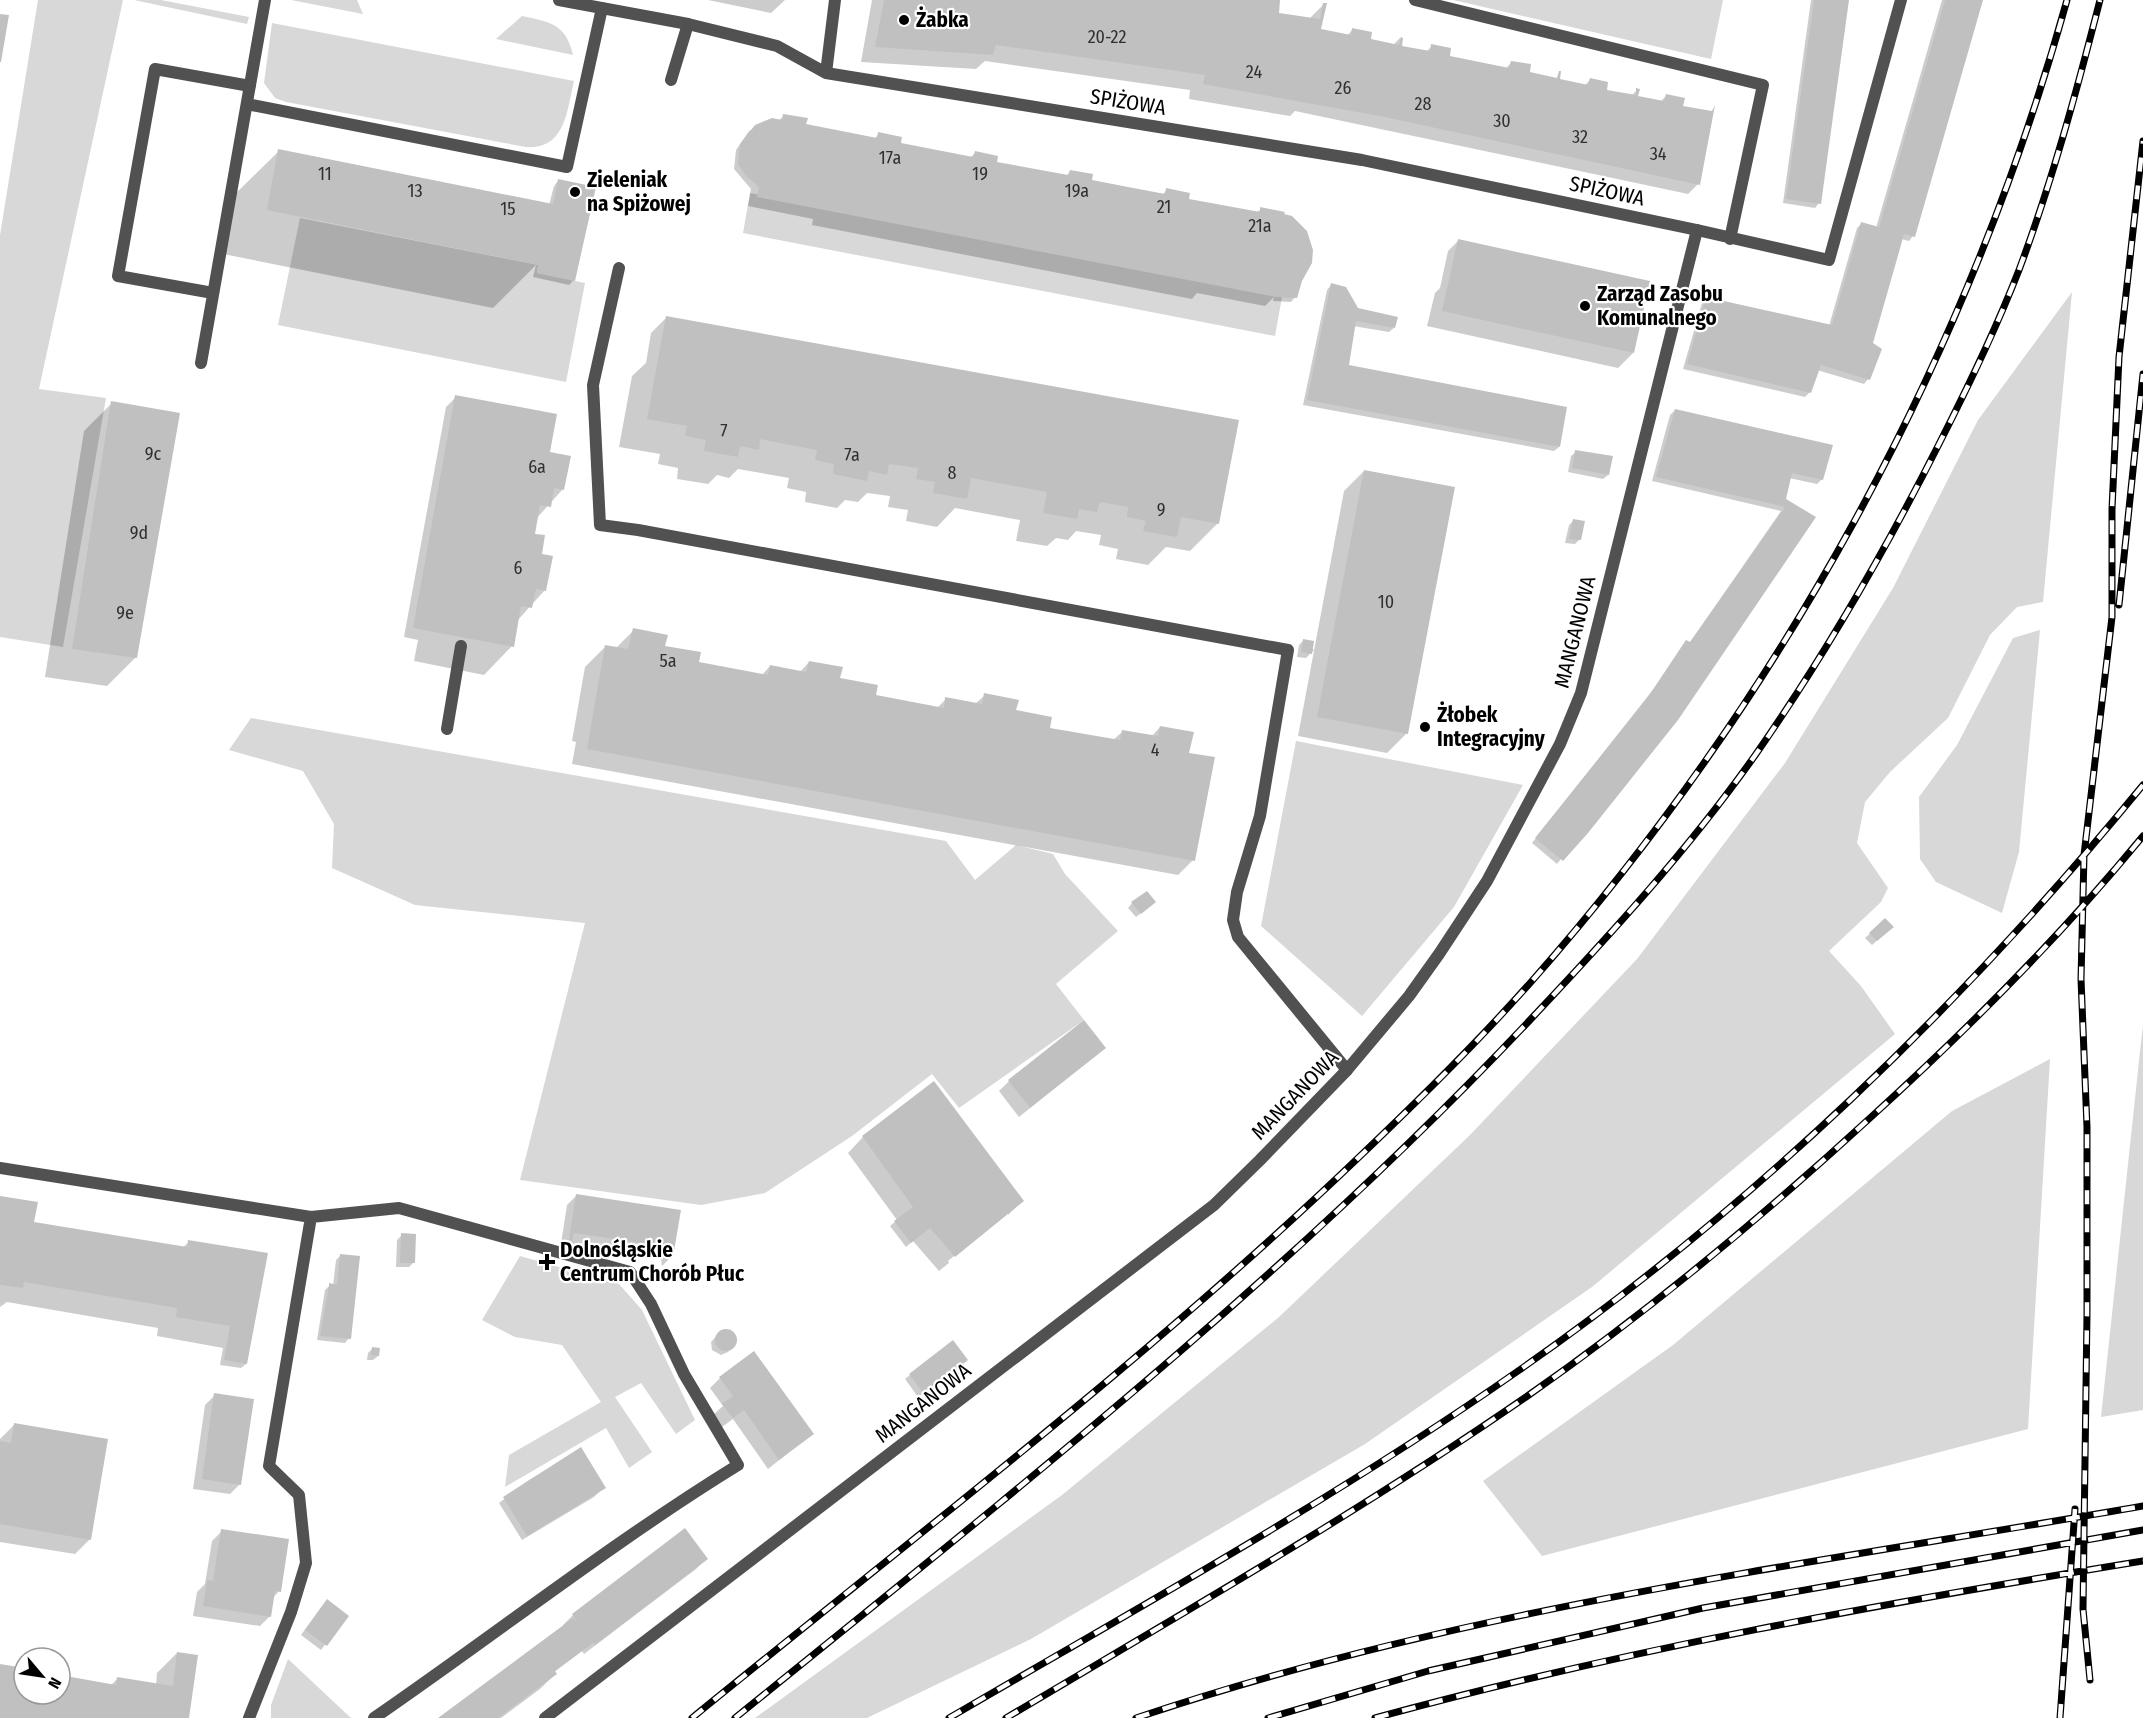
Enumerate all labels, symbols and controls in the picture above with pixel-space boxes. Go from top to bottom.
place label: Żabka [916,6,969,33]
marker: Żabka [897,13,911,27]
house number: 20-22 [1088,26,1126,48]
house number: 24 [1246,61,1262,83]
house number: 26 [1335,77,1352,99]
street label: SPIŻOWA [1088,83,1168,121]
house number: 28 [1415,93,1431,115]
house number: 30 [1493,110,1511,132]
house number: 32 [1572,126,1588,148]
house number: 34 [1650,143,1667,165]
house number: 17a [879,147,901,169]
house number: 11 [318,163,332,185]
house number: 19 [972,163,988,185]
place label: Zieleniak na Spiżowej [587,167,691,217]
street label: SPIŻOWA [1567,170,1647,212]
house number: 13 [407,180,423,202]
house number: 19a [1065,180,1089,202]
marker: Zieleniak na Spiżowej [568,185,582,199]
house number: 21 [1157,196,1171,218]
house number: 15 [500,198,516,220]
house number: 21a [1248,215,1272,237]
place label: Zarząd Zasobu Komunalnego [1597,281,1723,331]
marker: Zarząd Zasobu Komunalnego [1578,299,1592,313]
house number: 7 [720,420,728,442]
house number: 9c [145,443,162,465]
house number: 7a [844,444,860,466]
house number: 6a [528,456,546,478]
house number: 8 [948,462,957,484]
house number: 9 [1157,499,1165,521]
house number: 9d [130,522,148,544]
house number: 6 [514,557,523,579]
street label: MANGANOWA [1549,573,1601,691]
house number: 10 [1378,591,1394,613]
house number: 9e [116,602,134,624]
house number: 5a [659,650,677,672]
place label: Żłobek Integracyjny [1437,701,1546,752]
marker: Żłobek Integracyjny [1418,720,1432,734]
house number: 4 [1151,739,1160,761]
street label: MANGANOWA [1246,1045,1344,1145]
place label: Dolnośląskie Centrum Chorób Płuc [560,1237,745,1287]
marker: Dolnośląskie Centrum Chorób Płuc [538,1253,556,1271]
street label: MANGANOWA [870,1358,976,1448]
north arrow [12,1646,72,1706]
text: N [44,1674,65,1692]

